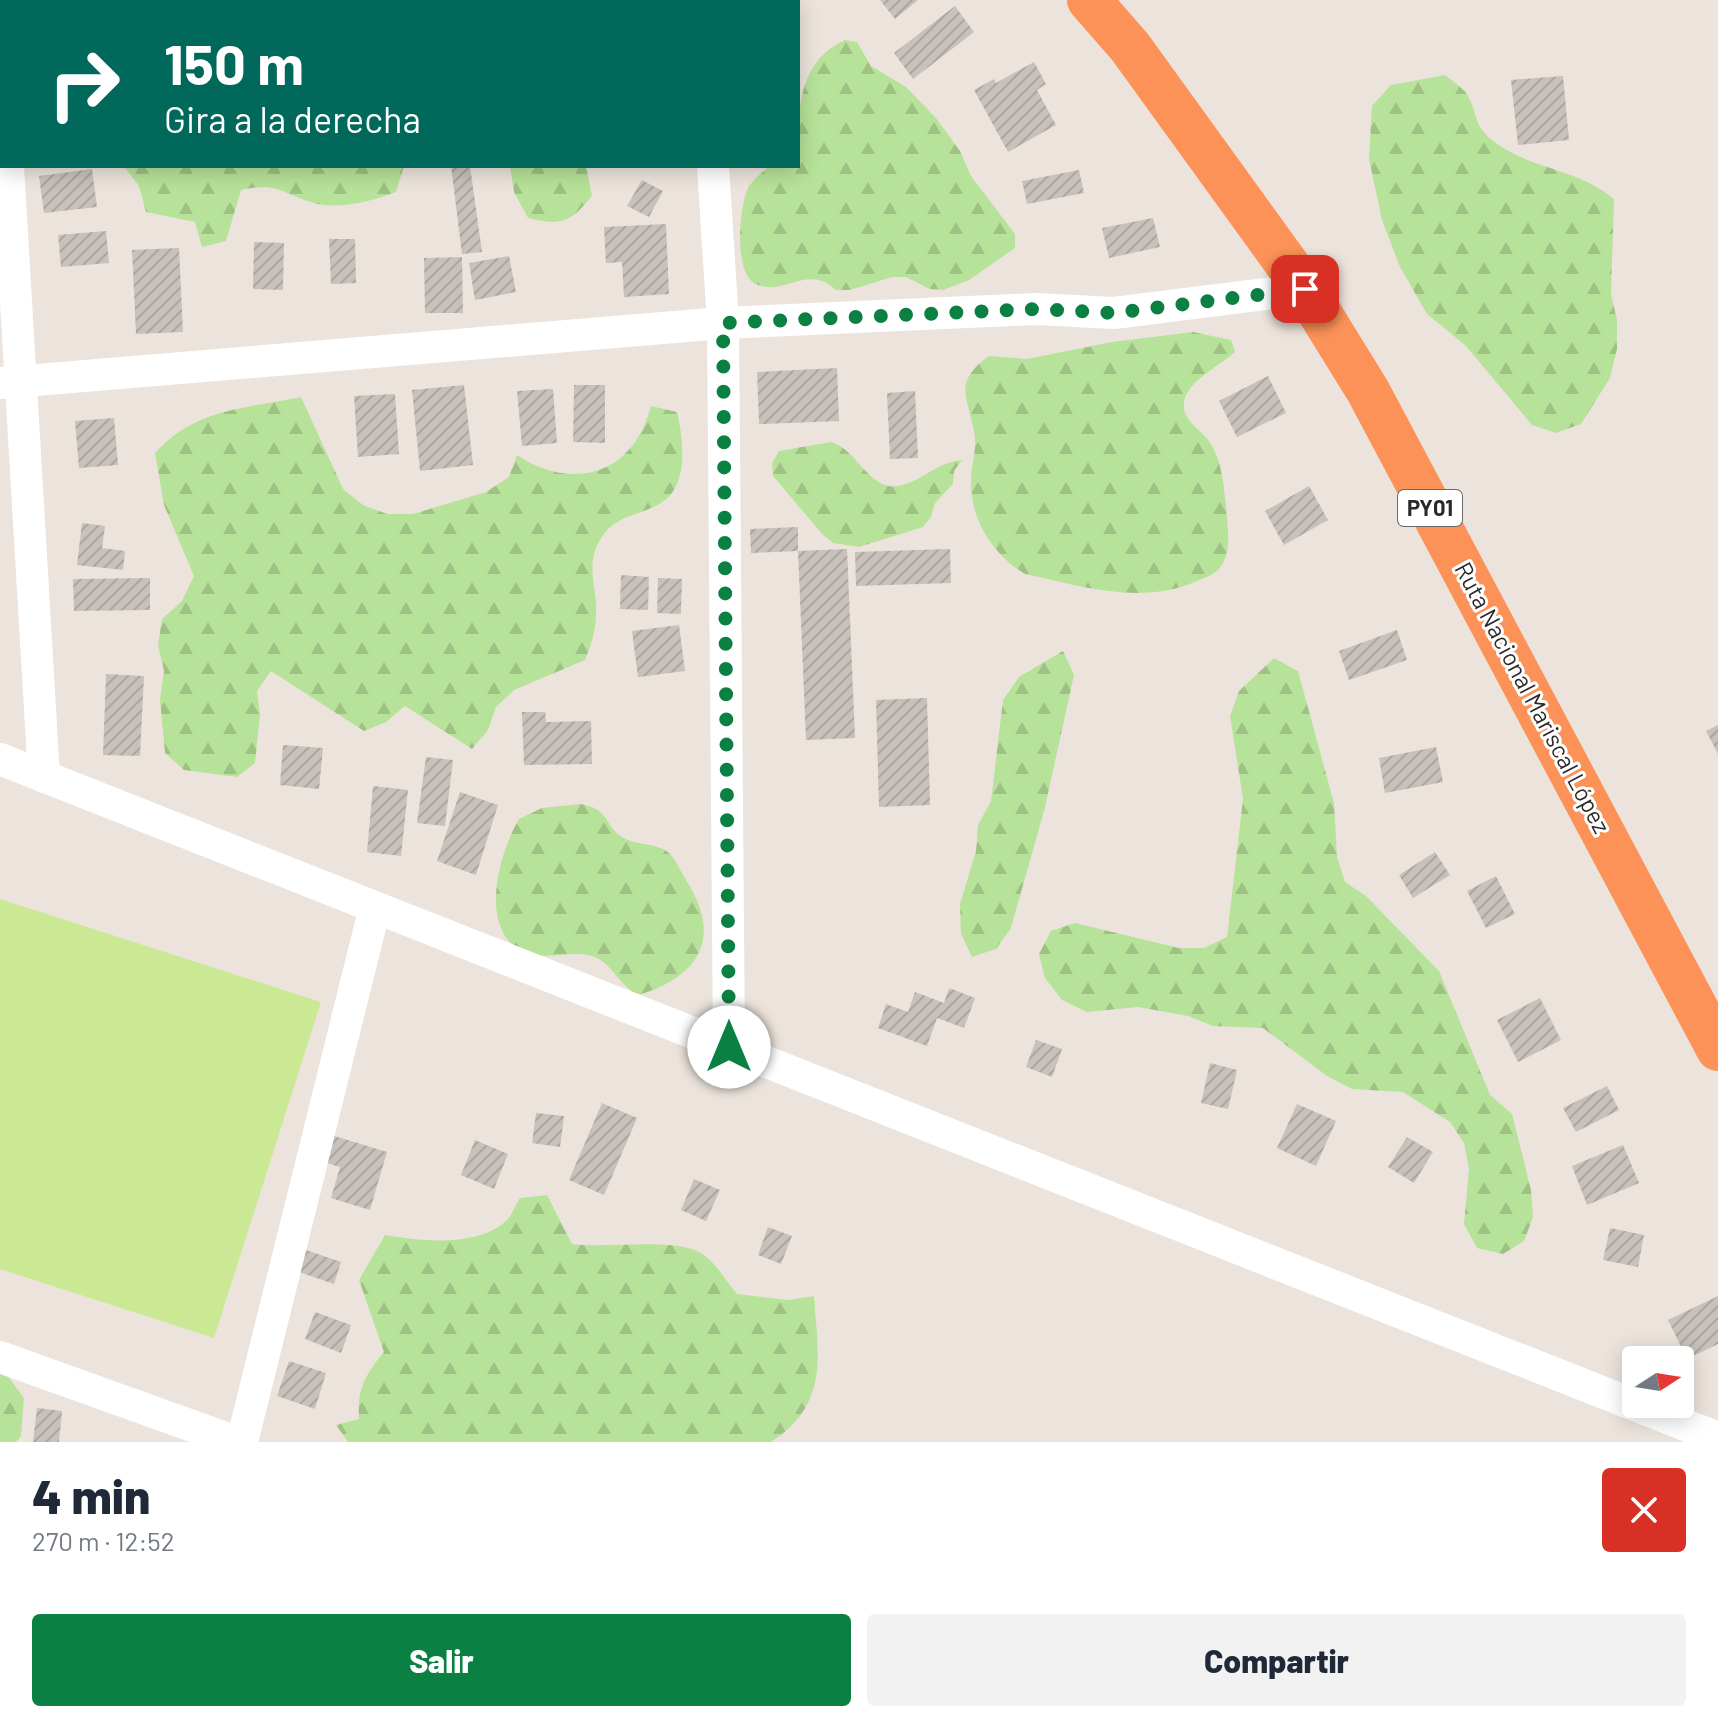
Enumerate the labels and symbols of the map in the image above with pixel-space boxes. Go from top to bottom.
pin [1271,255,1339,323]
road number: PY01 [1398,490,1462,526]
street label: Ruta Nacional Mariscal López [1449,557,1617,838]
position arrow [687,1005,771,1089]
north arrow [1622,1346,1694,1418]

